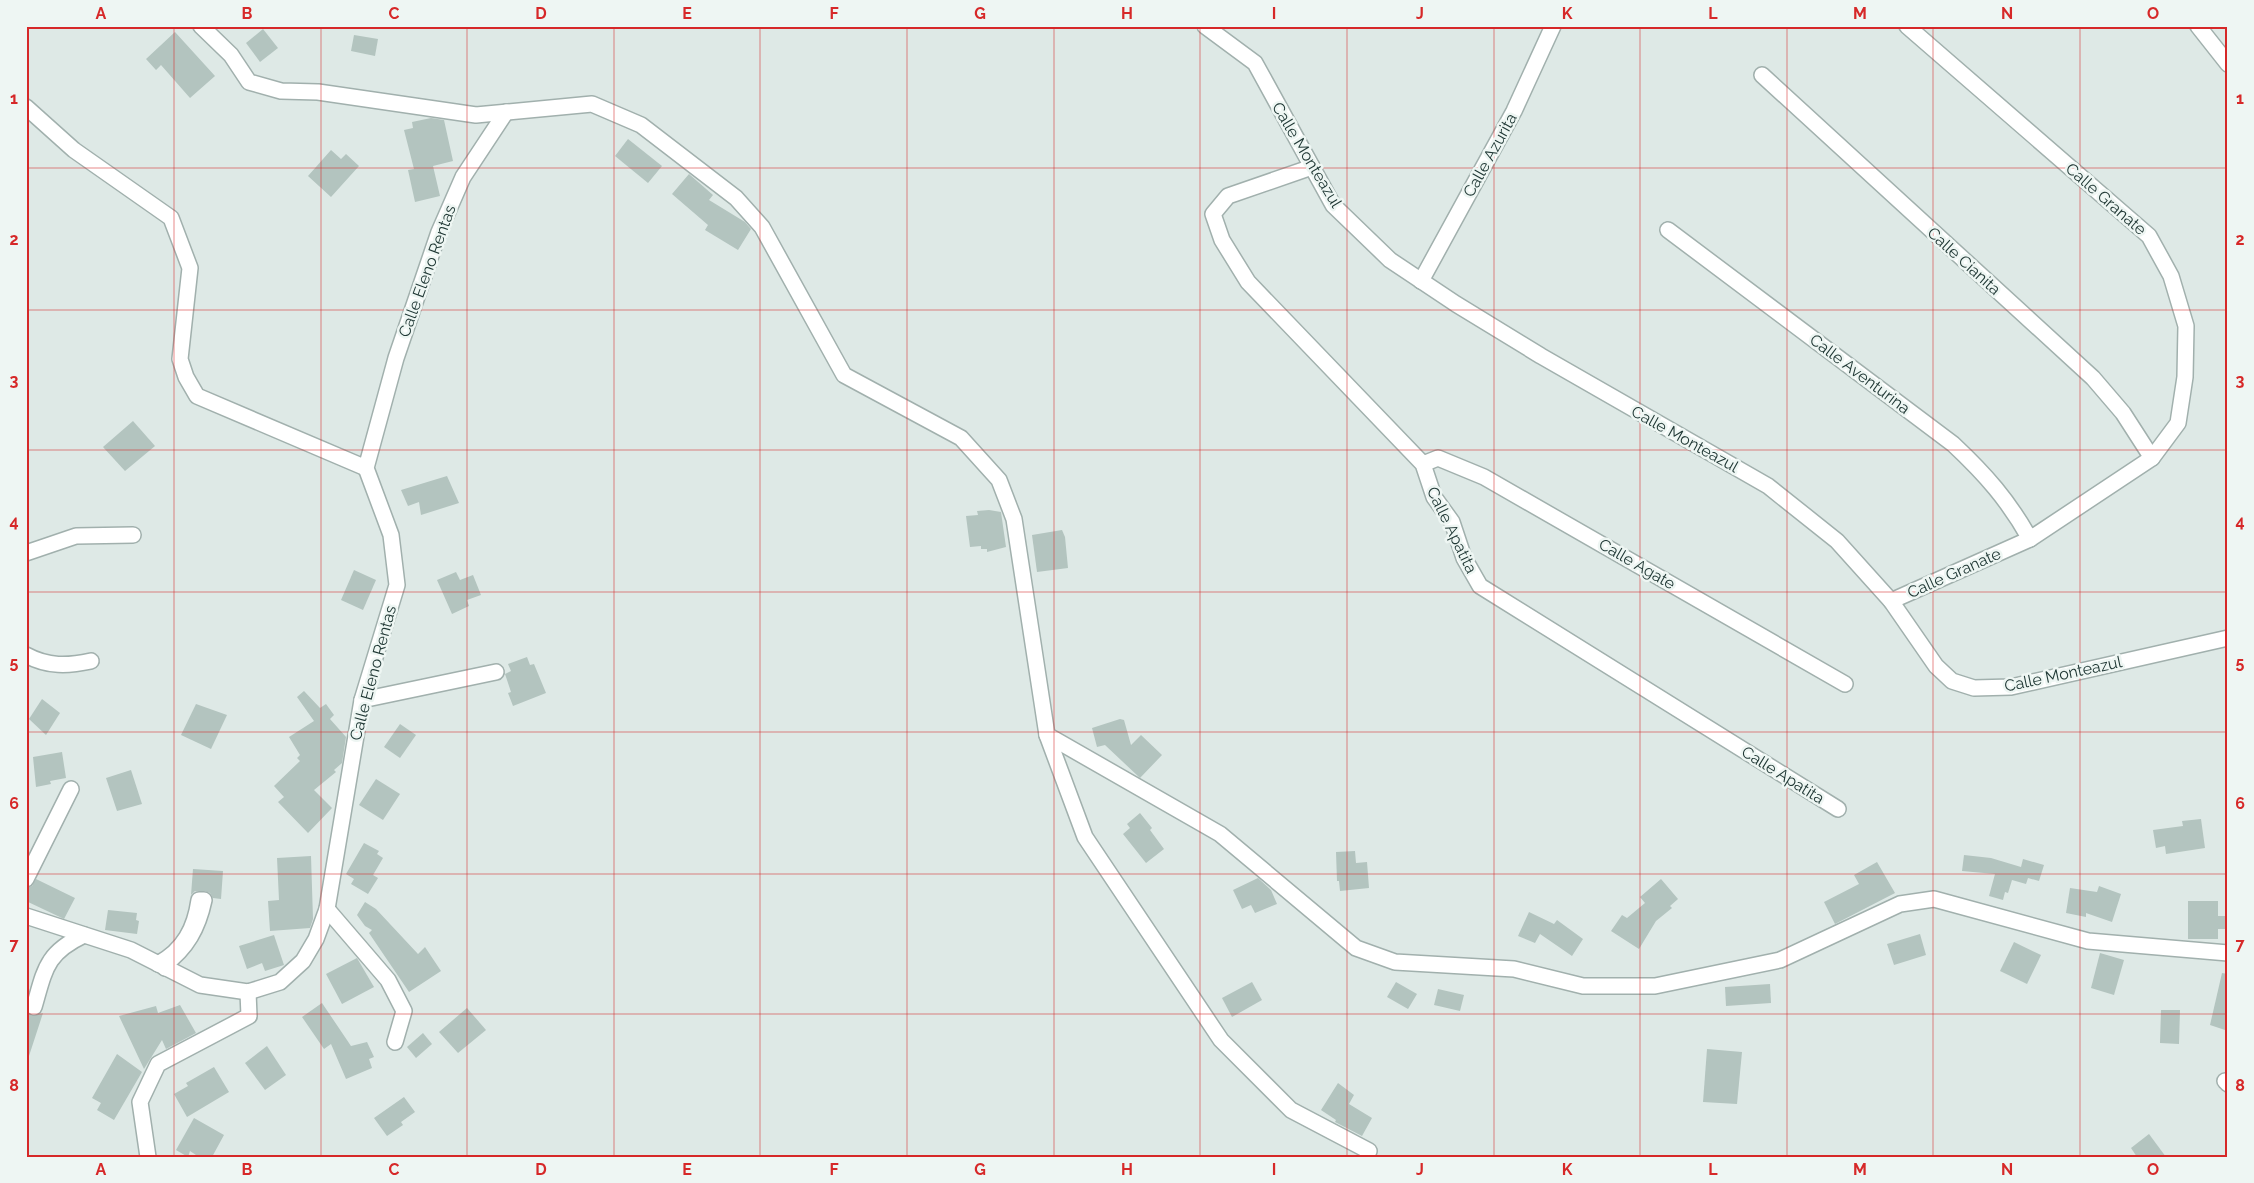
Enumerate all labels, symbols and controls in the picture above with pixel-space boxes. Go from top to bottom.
text: A [96,4,107,23]
text: B [242,4,253,23]
text: C [389,4,400,23]
text: D [535,4,547,23]
text: E [682,4,692,23]
text: F [829,4,839,23]
text: G [974,4,986,23]
text: H [1121,4,1133,23]
text: I [1272,4,1276,23]
text: J [1416,4,1424,23]
text: K [1562,4,1573,23]
text: L [1708,4,1718,23]
text: M [1853,4,1867,23]
text: N [2001,4,2013,23]
text: O [2147,4,2159,23]
text: 1 [10,89,18,108]
text: 1 [2236,89,2244,108]
street label: Calle Monteazul [1268,99,1346,212]
street label: Calle Azurita [1459,110,1521,200]
street label: Calle Granate [2062,159,2150,239]
street label: Calle Eleno Rentas [394,202,460,340]
street label: Calle Cianita [1923,223,2005,299]
text: 2 [9,230,19,249]
text: 2 [2235,230,2245,249]
street label: Calle Aventurina [1806,330,1914,418]
text: 3 [10,371,19,390]
text: 3 [2236,371,2245,390]
street label: Calle Monteazul [1628,402,1742,477]
street label: Calle Apatita [1423,484,1481,576]
text: 4 [9,512,19,531]
text: 4 [2235,512,2245,531]
street label: Calle Agate [1595,534,1679,594]
street label: Calle Granate [1904,544,2004,602]
street label: Calle Eleno Rentas [346,603,400,743]
street label: Calle Monteazul [2003,652,2124,696]
text: 5 [10,653,19,672]
text: 5 [2236,653,2245,672]
street label: Calle Apatita [1738,742,1828,808]
text: 6 [9,794,19,813]
text: 6 [2235,794,2245,813]
text: 7 [10,935,19,954]
text: 7 [2236,935,2245,954]
text: 8 [9,1076,19,1095]
text: 8 [2235,1076,2245,1095]
text: A [96,1160,107,1179]
text: B [242,1160,253,1179]
text: C [389,1160,400,1179]
text: D [535,1160,547,1179]
text: E [682,1160,692,1179]
text: F [829,1160,839,1179]
text: G [974,1160,986,1179]
text: H [1121,1160,1133,1179]
text: I [1272,1160,1276,1179]
text: J [1416,1160,1424,1179]
text: K [1562,1160,1573,1179]
text: L [1708,1160,1718,1179]
text: M [1853,1160,1867,1179]
text: N [2001,1160,2013,1179]
text: O [2147,1160,2159,1179]

